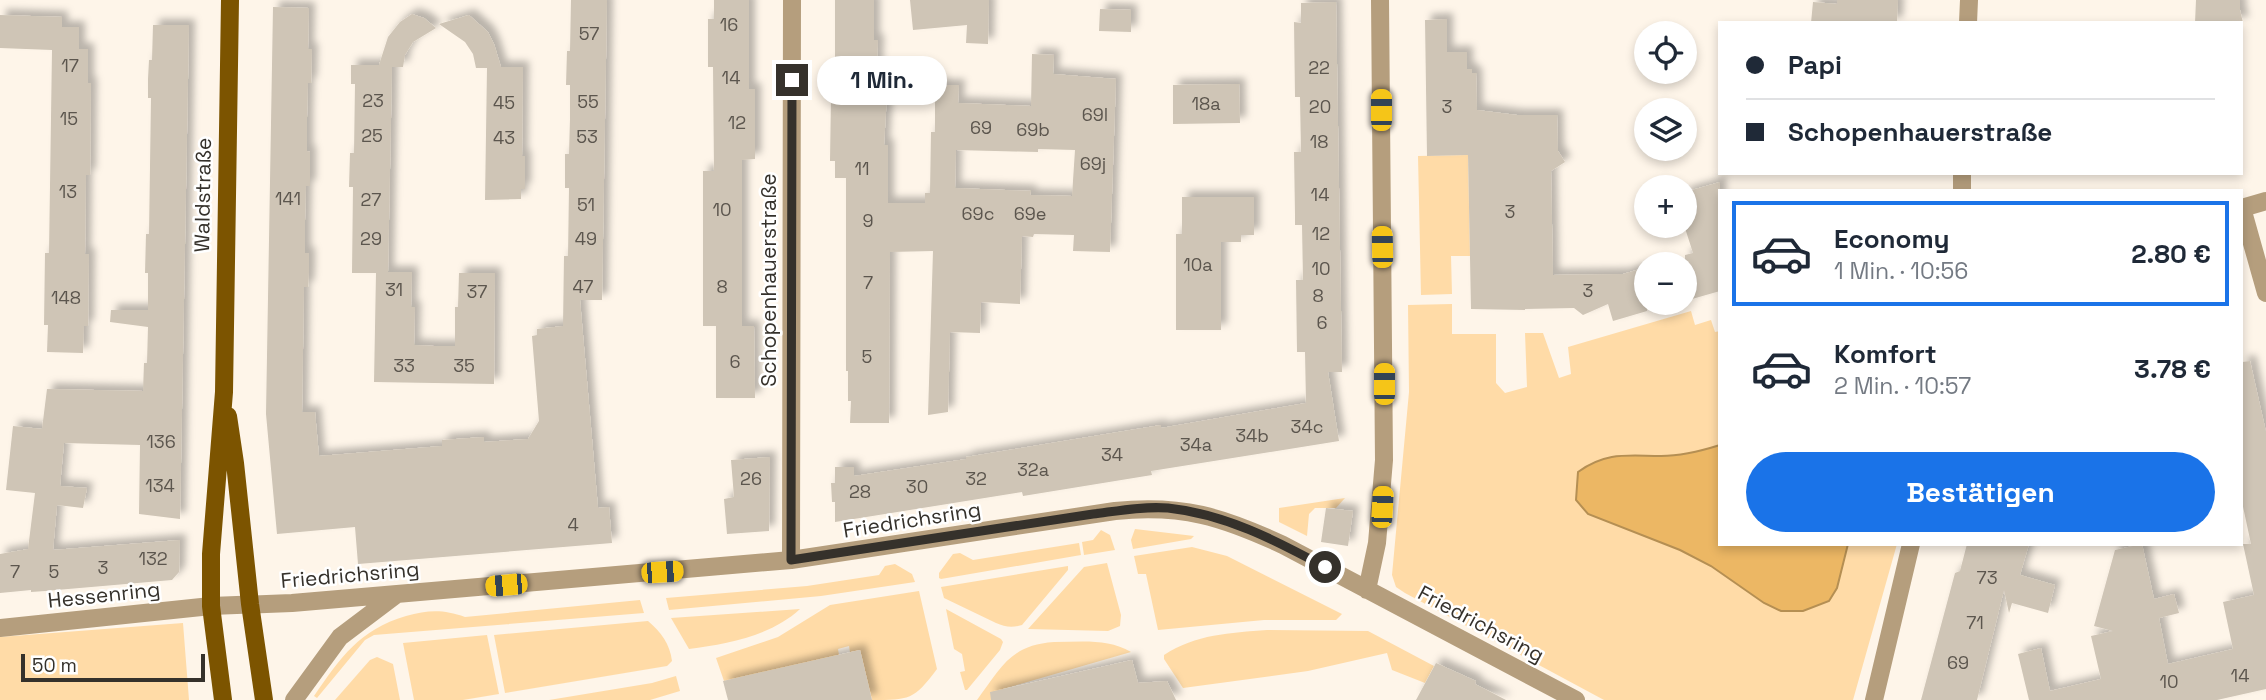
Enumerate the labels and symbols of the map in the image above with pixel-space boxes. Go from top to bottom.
house number: 16 [720,13,738,36]
house number: 57 [579,22,599,45]
house number: 17 [61,54,79,77]
callout: 1 Min. [816,56,946,104]
house number: 22 [1308,56,1330,79]
route end [776,64,808,96]
house number: 14 [722,66,740,89]
house number: 23 [362,89,384,112]
car [1371,89,1392,131]
house number: 55 [577,90,599,113]
house number: 45 [493,91,515,114]
house number: 18a [1191,92,1221,115]
house number: 20 [1309,95,1331,118]
house number: 3 [1442,95,1452,118]
house number: 69l [1082,103,1108,126]
house number: 15 [60,107,78,130]
house number: 12 [728,111,746,134]
house number: 69 [970,116,992,139]
house number: 69b [1016,118,1050,141]
house number: 25 [361,124,383,147]
house number: 53 [576,125,598,148]
house number: 43 [493,126,515,149]
house number: 18 [1310,130,1328,153]
street label: Waldstraße [188,137,217,253]
house number: 69j [1080,152,1106,175]
house number: 11 [854,157,870,180]
street label: Schopenhauerstraße [755,173,782,387]
house number: 13 [59,180,77,203]
house number: 14 [1311,183,1329,206]
house number: 141 [275,187,301,210]
house number: 27 [361,188,381,211]
house number: 51 [577,193,595,216]
house number: 10 [712,198,732,221]
house number: 3 [1505,200,1515,223]
house number: 69c [962,202,994,225]
house number: 69e [1014,202,1046,225]
house number: 9 [862,209,874,232]
house number: 12 [1312,222,1330,245]
car [1372,226,1393,268]
house number: 29 [360,227,382,250]
house number: 49 [575,227,597,250]
house number: 10a [1183,253,1213,276]
house number: 10 [1311,257,1331,280]
house number: 7 [863,271,873,294]
house number: 47 [573,275,593,298]
house number: 8 [716,275,728,298]
house number: 31 [385,278,403,301]
house number: 3 [1583,279,1593,302]
house number: 37 [466,280,488,303]
house number: 8 [1312,284,1324,307]
house number: 148 [51,286,81,309]
house number: 6 [1316,311,1328,334]
house number: 5 [862,345,872,368]
house number: 6 [729,350,741,373]
house number: 33 [393,354,415,377]
house number: 35 [453,354,475,377]
car [1374,363,1395,405]
house number: 34c [1291,415,1323,438]
house number: 34b [1235,424,1269,447]
house number: 136 [146,430,176,453]
house number: 34a [1180,433,1212,456]
house number: 34 [1101,443,1123,466]
house number: 32a [1017,458,1049,481]
house number: 26 [740,467,762,490]
house number: 32 [965,467,987,490]
house number: 134 [145,474,175,497]
house number: 30 [906,475,928,498]
house number: 28 [849,480,871,503]
car [1371,485,1394,529]
street label: Friedrichsring [841,495,983,544]
house number: 4 [567,513,579,536]
house number: 132 [138,547,168,570]
route start [1309,551,1341,583]
street label: Friedrichsring [279,555,421,594]
house number: 3 [98,556,108,579]
house number: 7 [10,560,20,583]
house number: 5 [49,560,59,583]
car [641,560,684,584]
house number: 73 [1976,566,1998,589]
car [485,573,528,597]
street label: Hessenring [46,575,162,614]
street label: Friedrichsring [1413,579,1549,668]
house number: 71 [1966,611,1984,634]
scale bar [21,651,205,683]
house number: 69 [1947,651,1969,674]
house number: 14 [2231,664,2249,687]
house number: 10 [2159,670,2179,693]

